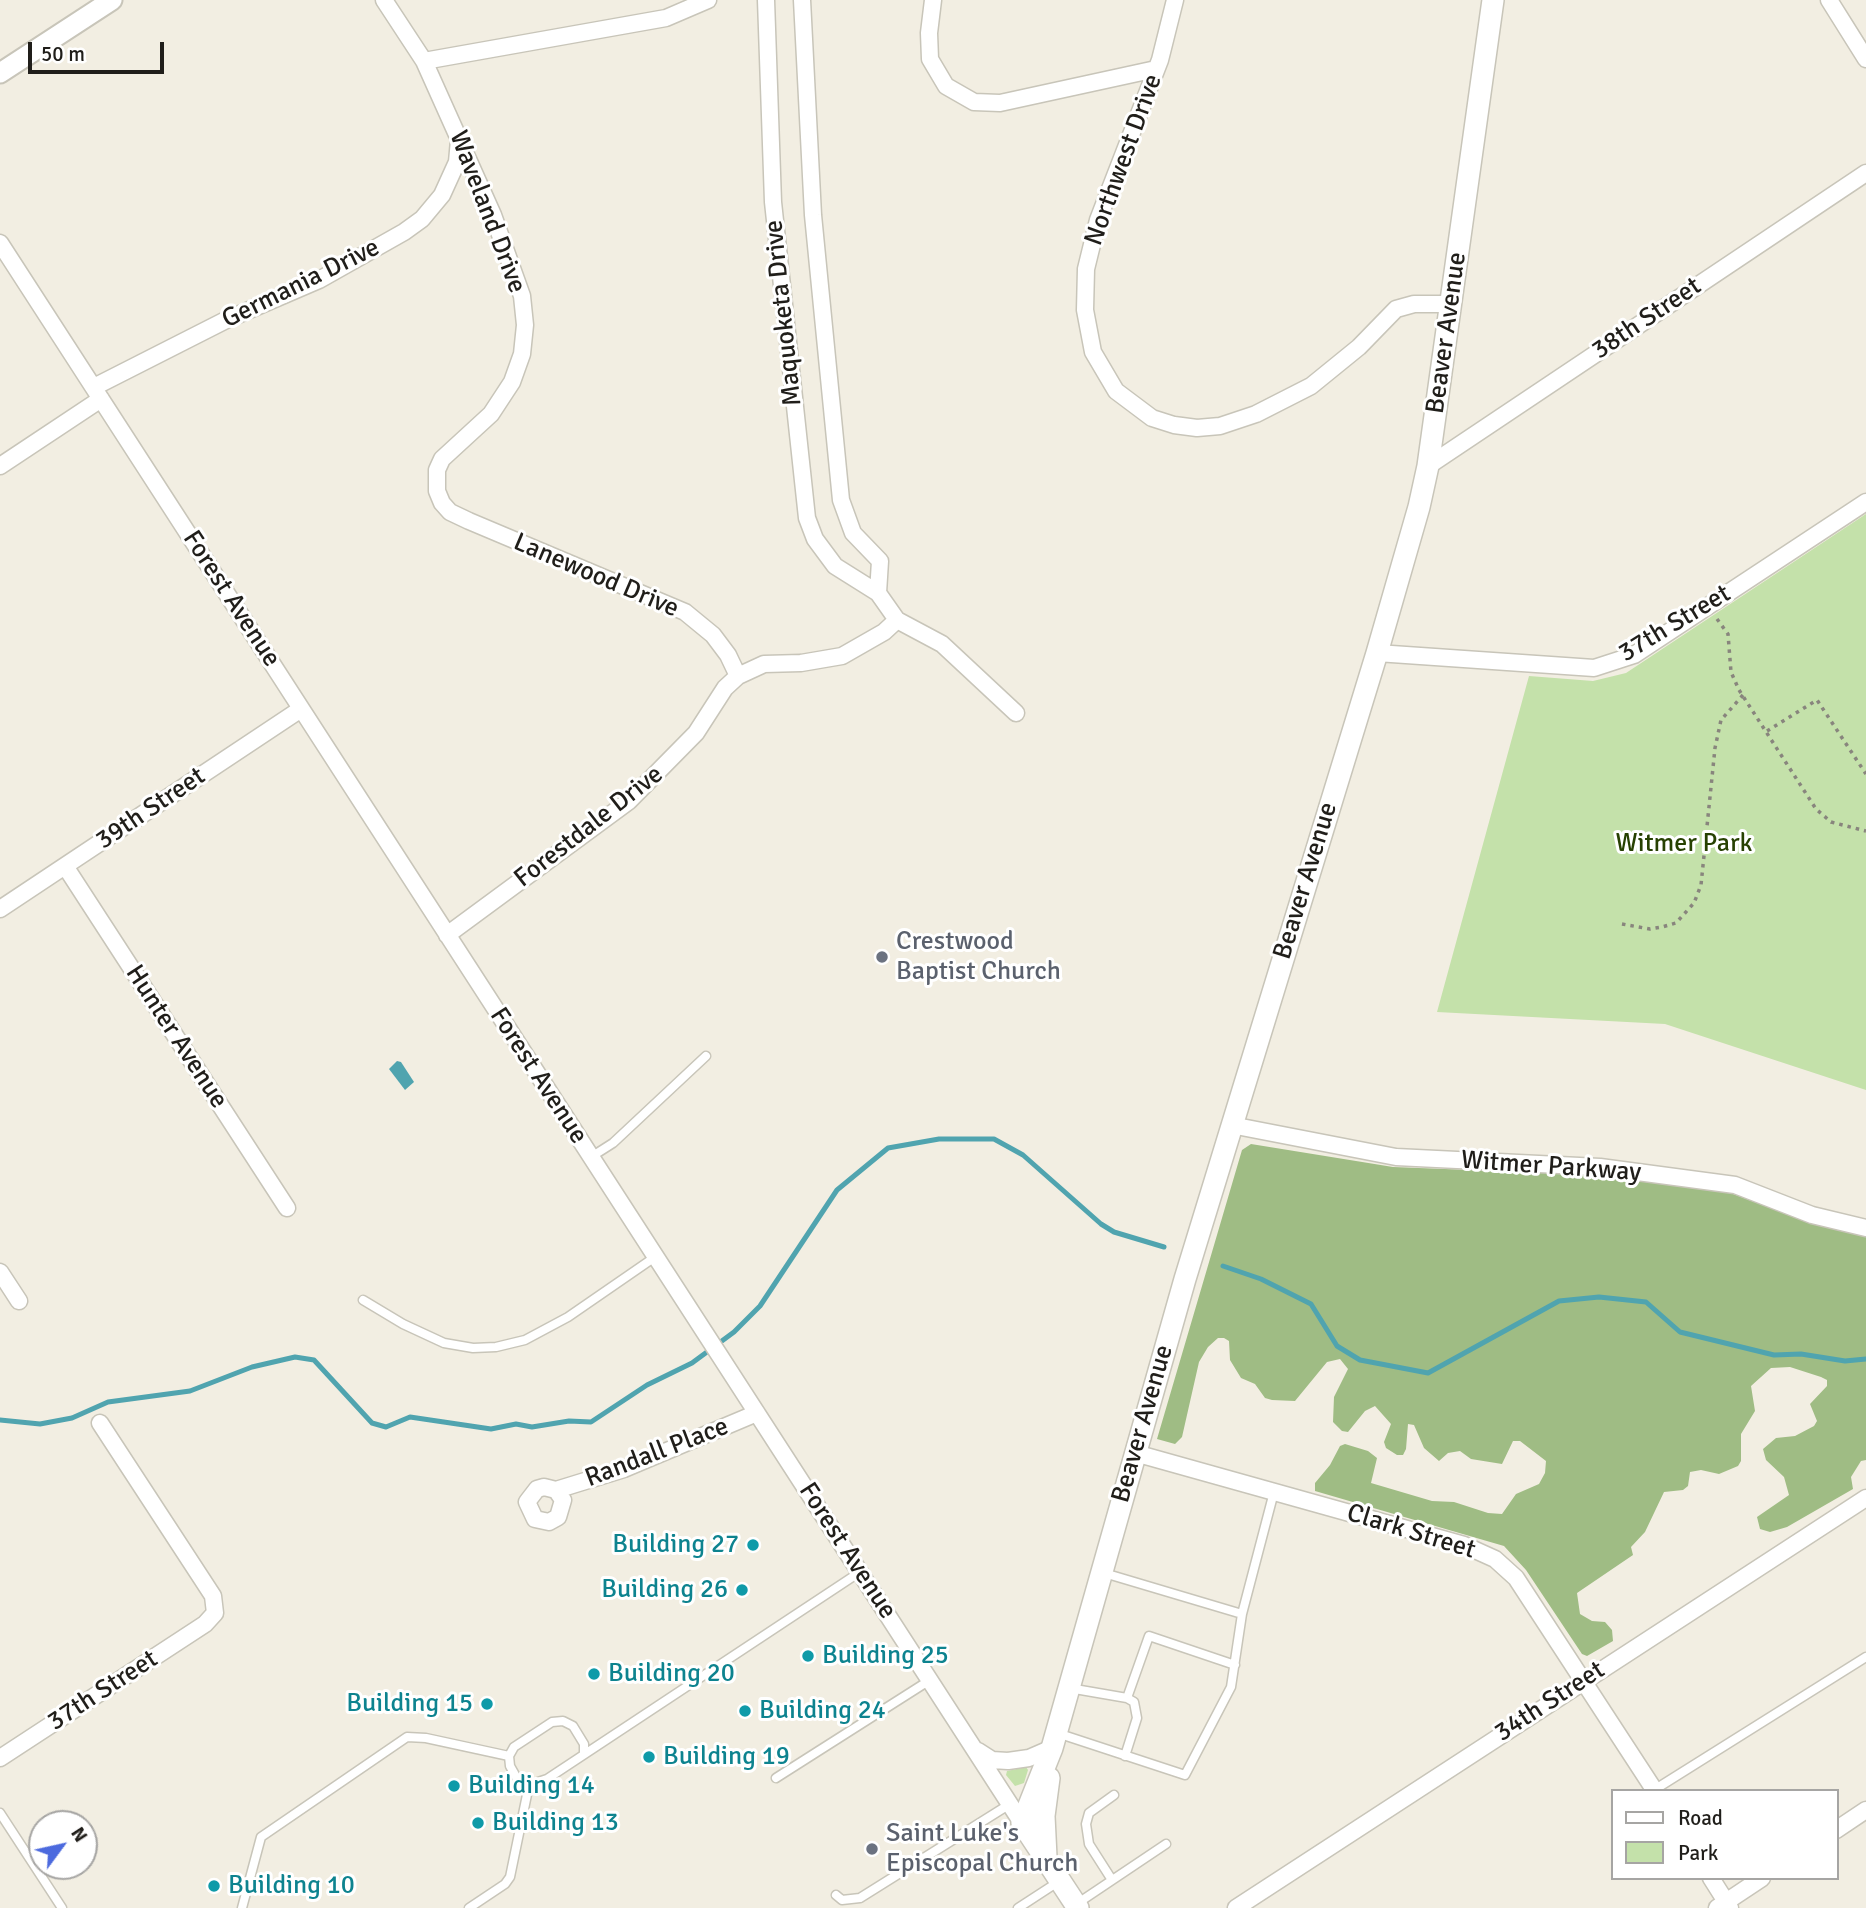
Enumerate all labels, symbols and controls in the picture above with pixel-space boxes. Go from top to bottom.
scale bar [32,28,168,72]
text: 50 m [41,41,85,67]
street label: Northwest Drive [1079,70,1169,250]
street label: Waveland Drive [442,127,532,297]
street label: Maquoketa Drive [759,218,809,408]
street label: Germania Drive [217,232,385,336]
street label: Beaver Avenue [1420,250,1474,416]
street label: 38th Street [1587,271,1707,367]
street label: Forest Avenue [175,525,287,673]
street label: Lanewood Drive [509,527,683,625]
street label: 37th Street [1613,578,1737,670]
street label: Forestdale Drive [508,759,670,895]
street label: 39th Street [91,761,211,857]
street label: Beaver Avenue [1267,799,1345,963]
park label: Witmer Park [1615,828,1753,860]
place label: Crestwood Baptist Church [896,926,1061,988]
marker: Crestwood Baptist Church [874,949,890,965]
street label: Hunter Avenue [118,960,234,1114]
street label: Forest Avenue [482,1002,594,1150]
street label: Witmer Parkway [1460,1145,1642,1189]
street label: Beaver Avenue [1106,1342,1180,1506]
street label: Randall Place [581,1411,733,1495]
street label: Forest Avenue [791,1477,903,1625]
street label: Clark Street [1343,1498,1479,1566]
place label: Building 27 [612,1529,739,1561]
marker: Building 27 [745,1537,761,1553]
place label: Building 26 [601,1574,728,1606]
marker: Building 26 [734,1582,750,1598]
place label: Building 25 [822,1640,949,1672]
street label: 37th Street [42,1644,164,1738]
marker: Building 25 [800,1648,816,1664]
street label: 34th Street [1489,1655,1611,1749]
place label: Building 20 [608,1658,735,1690]
marker: Building 20 [586,1666,602,1682]
place label: Building 15 [346,1688,473,1720]
place label: Building 24 [759,1695,886,1727]
marker: Building 15 [479,1696,495,1712]
marker: Building 24 [737,1703,753,1719]
place label: Building 19 [663,1741,790,1773]
marker: Building 19 [641,1749,657,1765]
place label: Building 14 [468,1770,595,1802]
marker: Building 14 [446,1778,462,1794]
legend [1610,1789,1838,1880]
text: Road [1678,1805,1723,1831]
place label: Building 13 [492,1807,619,1839]
north arrow [28,1810,98,1880]
marker: Building 13 [470,1815,486,1831]
place label: Saint Luke's Episcopal Church [886,1818,1078,1880]
text: N [65,1823,93,1847]
text: Park [1678,1840,1718,1866]
marker: Saint Luke's Episcopal Church [864,1841,880,1857]
place label: Building 10 [228,1870,355,1902]
marker: Building 10 [206,1878,222,1894]

